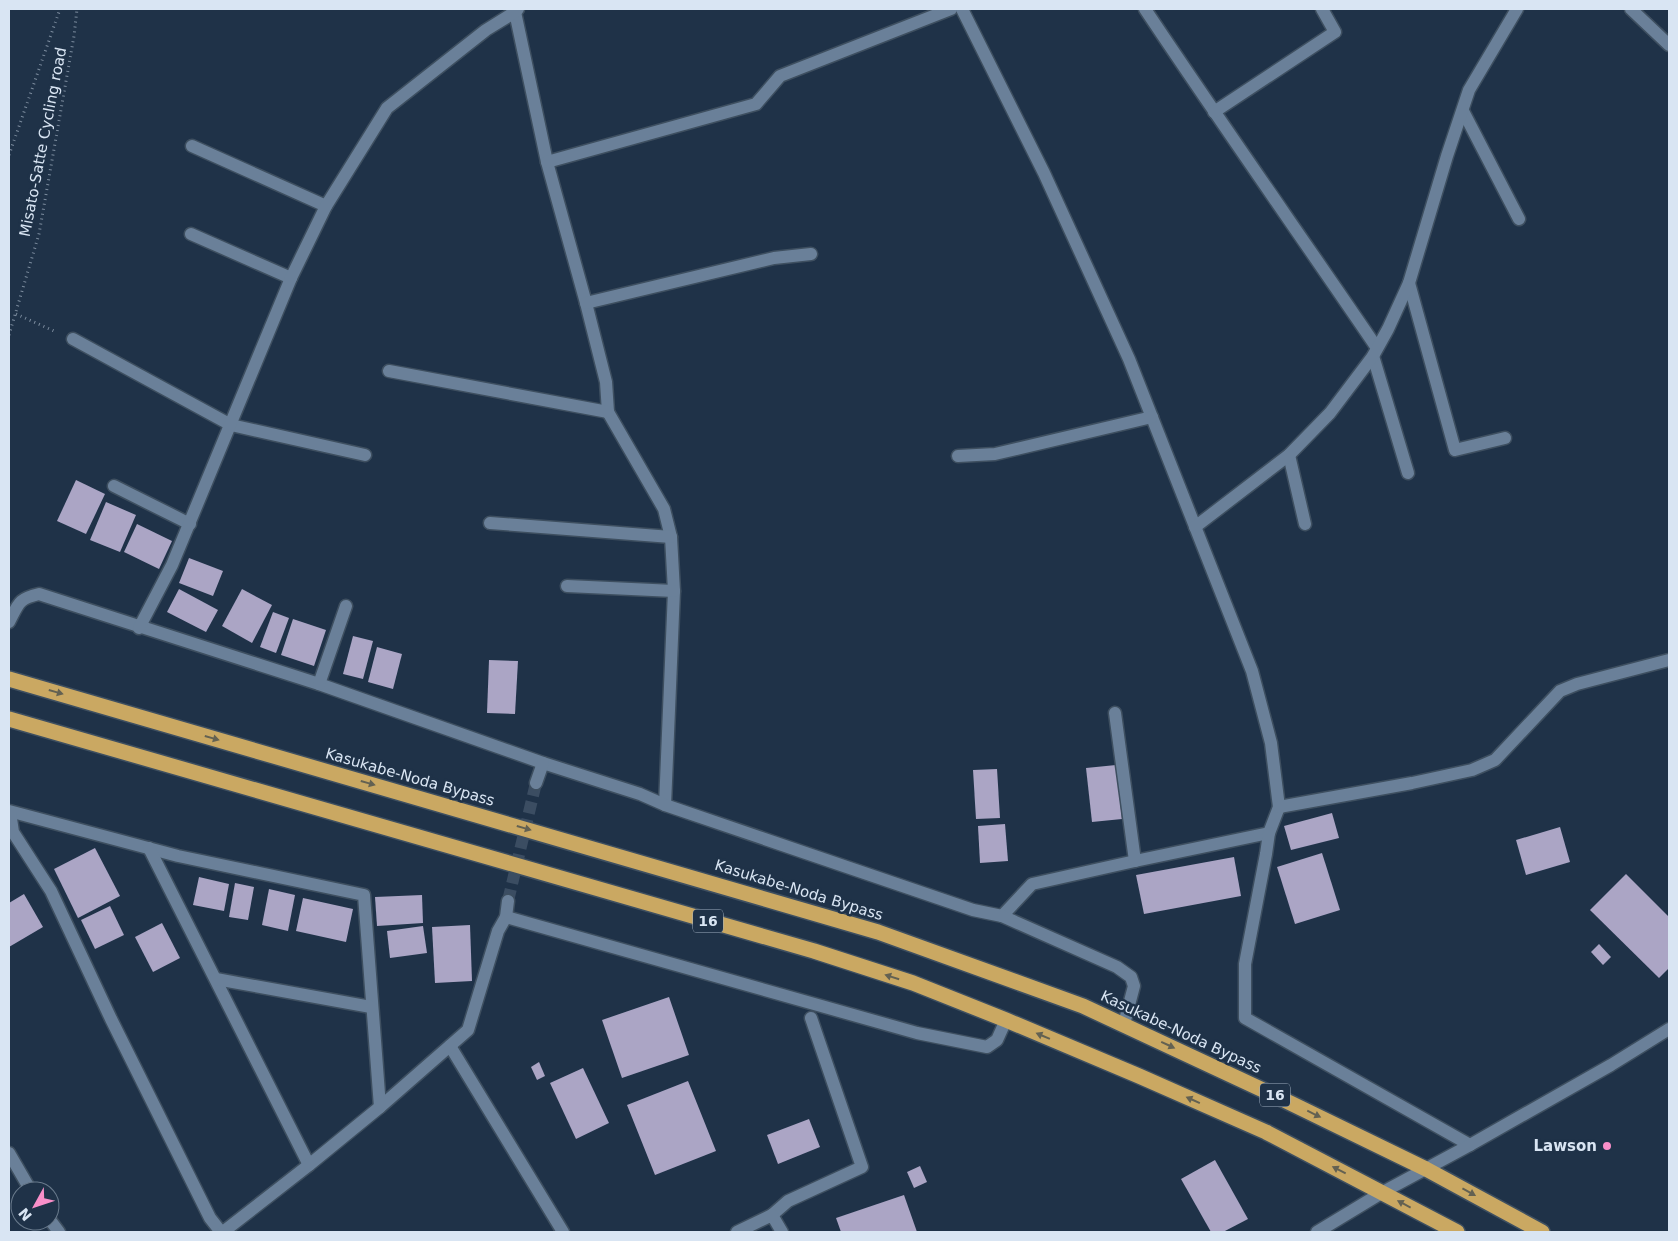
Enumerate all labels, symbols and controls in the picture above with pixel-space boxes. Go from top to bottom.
street label: Misato-Satte Cycling road [16,46,70,238]
one-way arrow [48,689,63,697]
one-way arrow [204,734,219,742]
street label: Kasukabe-Noda Bypass [323,744,497,810]
one-way arrow [360,779,375,787]
one-way arrow [516,825,531,833]
street label: Kasukabe-Noda Bypass [713,856,886,924]
road number: 16 [693,909,723,932]
one-way arrow [884,973,899,981]
street label: Kasukabe-Noda Bypass [1098,987,1264,1077]
one-way arrow [1036,1032,1051,1039]
one-way arrow [1160,1040,1175,1049]
road number: 16 [1260,1084,1290,1106]
one-way arrow [1186,1095,1200,1103]
one-way arrow [1307,1111,1321,1119]
place label: Lawson [1534,1137,1597,1155]
marker: Lawson [1601,1140,1613,1152]
one-way arrow [1332,1166,1347,1174]
north arrow [10,1181,60,1231]
one-way arrow [1461,1188,1476,1196]
one-way arrow [1397,1200,1412,1208]
text: N [15,1205,35,1224]

